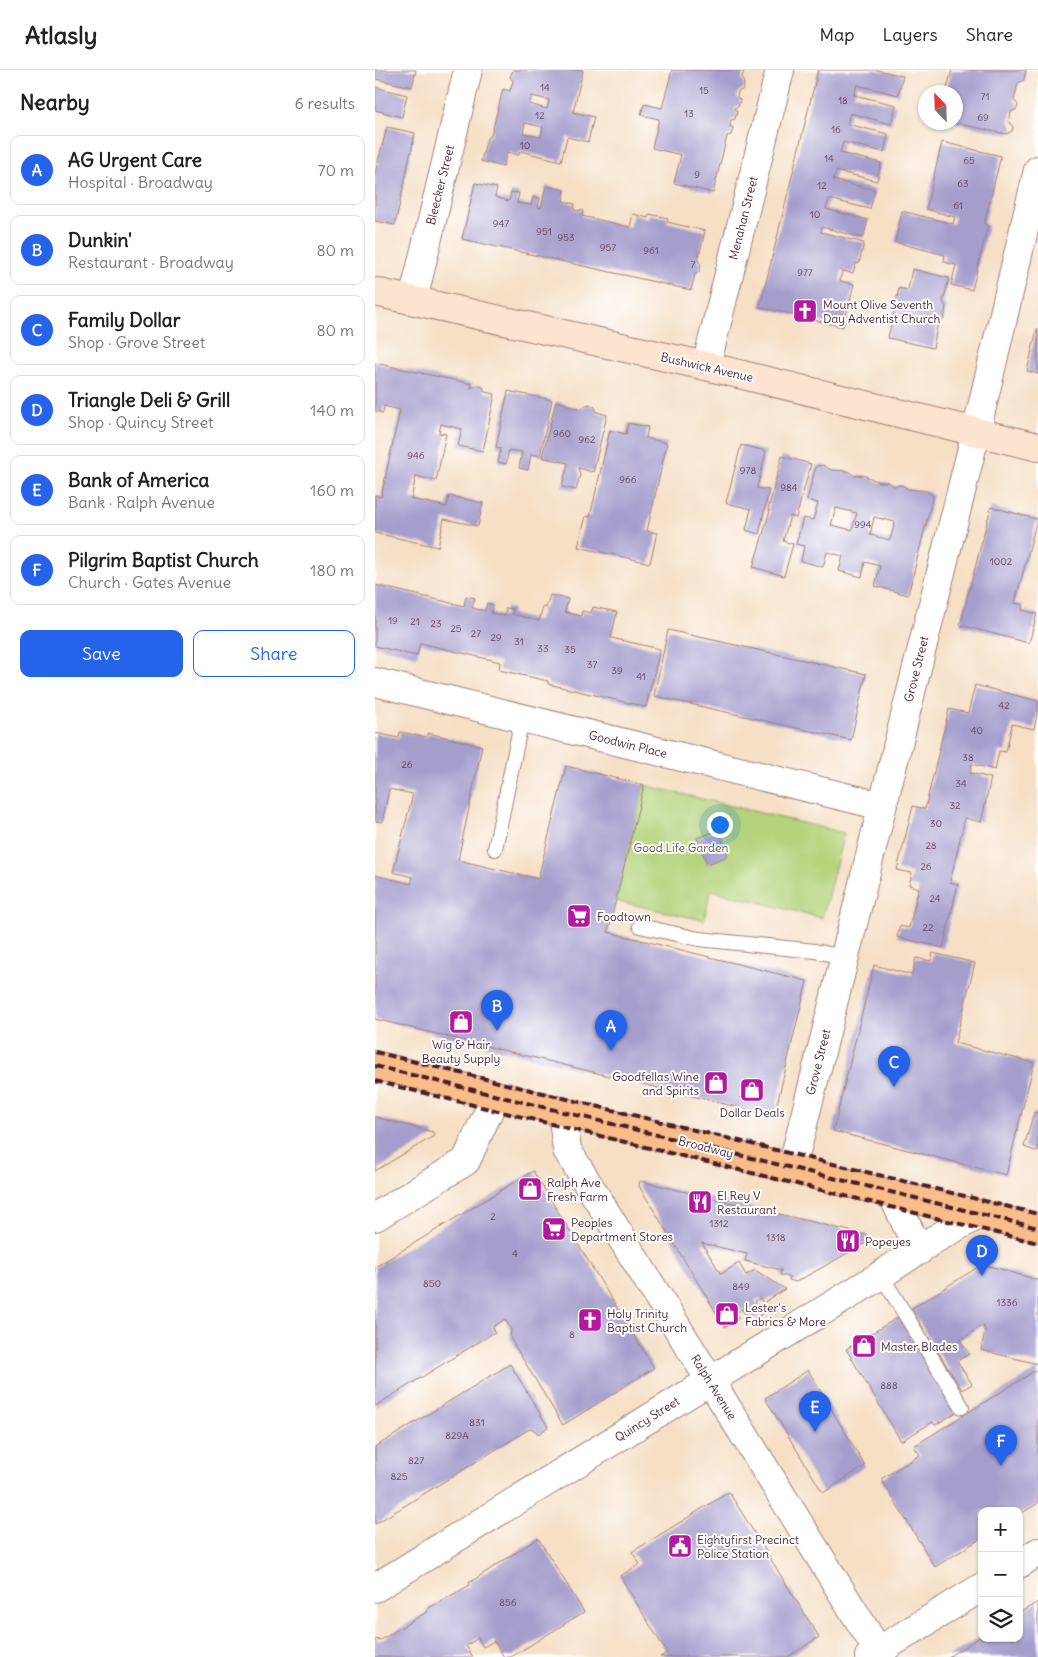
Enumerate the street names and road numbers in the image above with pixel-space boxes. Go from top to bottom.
street label: Bleecker Street [423,143,457,227]
street label: Menahan Street [725,175,761,261]
street label: Bushwick Avenue [659,349,755,385]
street label: Grove Street [901,634,931,704]
street label: Goodwin Place [587,727,669,761]
street label: Grove Street [803,1027,833,1097]
street label: Broadway [677,1133,735,1161]
street label: Ralph Avenue [688,1352,740,1422]
street label: Quincy Street [612,1393,682,1445]

